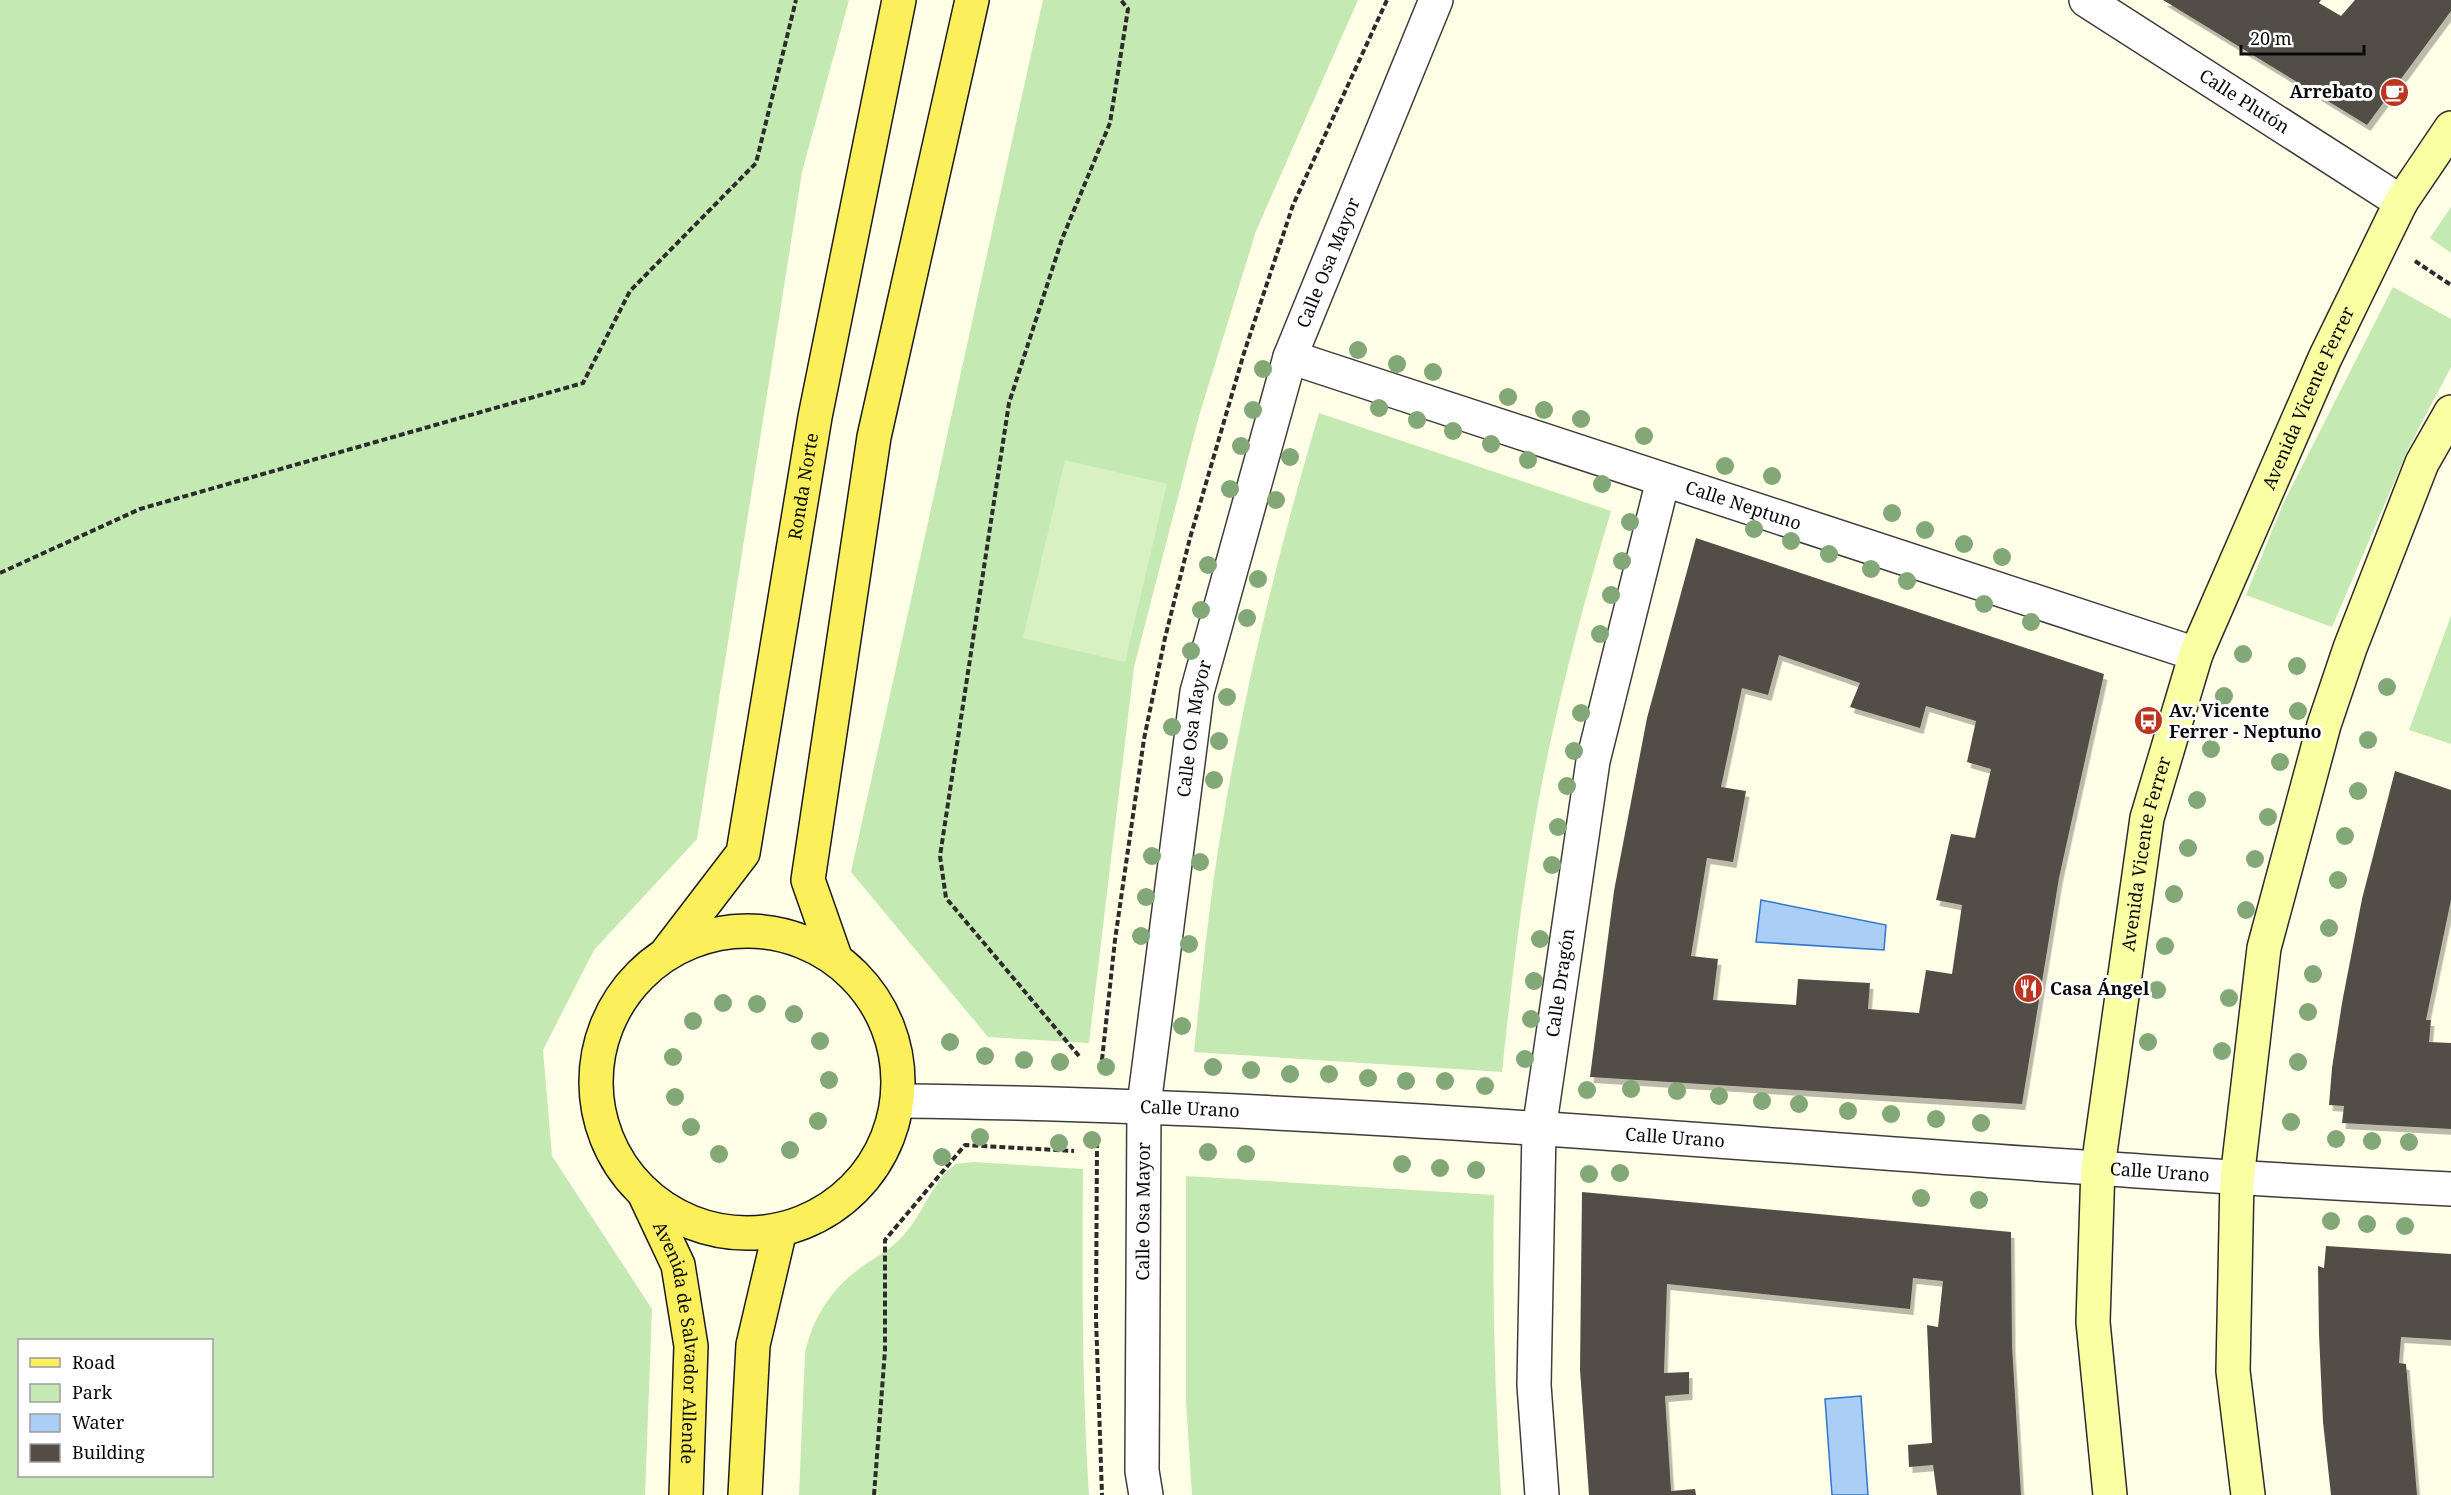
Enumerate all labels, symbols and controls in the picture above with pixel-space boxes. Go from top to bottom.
scale bar [2241,18,2364,56]
text: 20 m [2250,26,2292,50]
street label: Calle Plutón [2195,63,2295,139]
cafe icon: Arrebato [2378,76,2410,108]
place label: Arrebato [2289,79,2373,103]
street label: Calle Osa Mayor [1290,193,1365,331]
street label: Avenida Vicente Ferrer [2256,302,2360,493]
street label: Ronda Norte [782,431,823,542]
street label: Calle Neptuno [1682,474,1805,535]
street label: Calle Osa Mayor [1171,657,1216,799]
place label: Av. Vicente Ferrer - Neptuno [2169,698,2322,743]
bus stop icon: Av. Vicente Ferrer - Neptuno [2132,705,2164,737]
street label: Avenida Vicente Ferrer [2115,753,2176,953]
street label: Calle Dragón [1540,926,1579,1039]
restaurant icon: Casa Ángel [2013,973,2045,1005]
place label: Casa Ángel [2050,976,2150,1000]
street label: Calle Urano [1140,1094,1240,1122]
street label: Calle Urano [1624,1121,1726,1152]
street label: Calle Osa Mayor [1130,1141,1155,1281]
street label: Calle Urano [2109,1156,2210,1187]
street label: Avenida de Salvador Allende [648,1217,704,1464]
legend [18,1339,213,1477]
text: Road [72,1350,115,1374]
text: Park [72,1380,112,1404]
text: Water [72,1410,125,1434]
text: Building [72,1440,145,1464]

